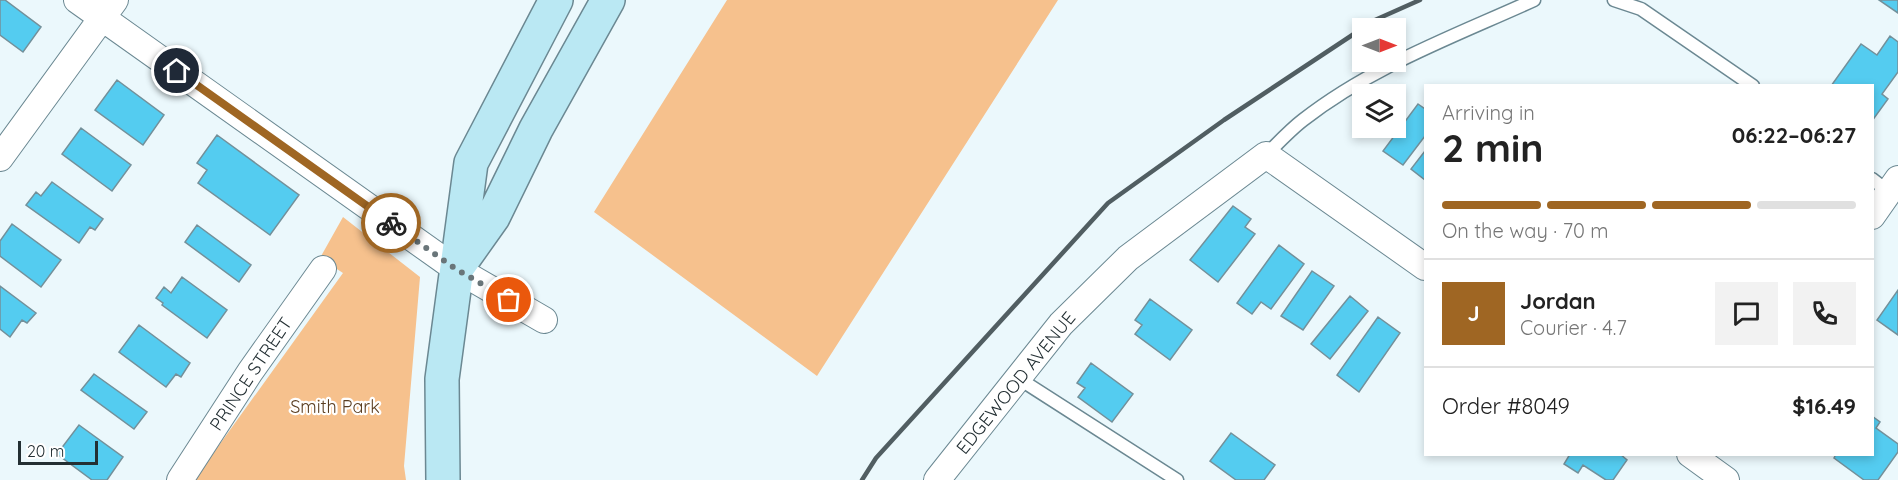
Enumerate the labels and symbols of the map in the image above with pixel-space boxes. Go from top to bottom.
north arrow [1352,18,1406,72]
pin [151,45,202,96]
courier [361,193,421,253]
pin [483,274,534,325]
street label: EDGEWOOD AVENUE [951,307,1080,459]
street label: PRINCE STREET [204,313,297,435]
park label: Smith Park [290,395,380,418]
scale bar [18,438,98,466]

